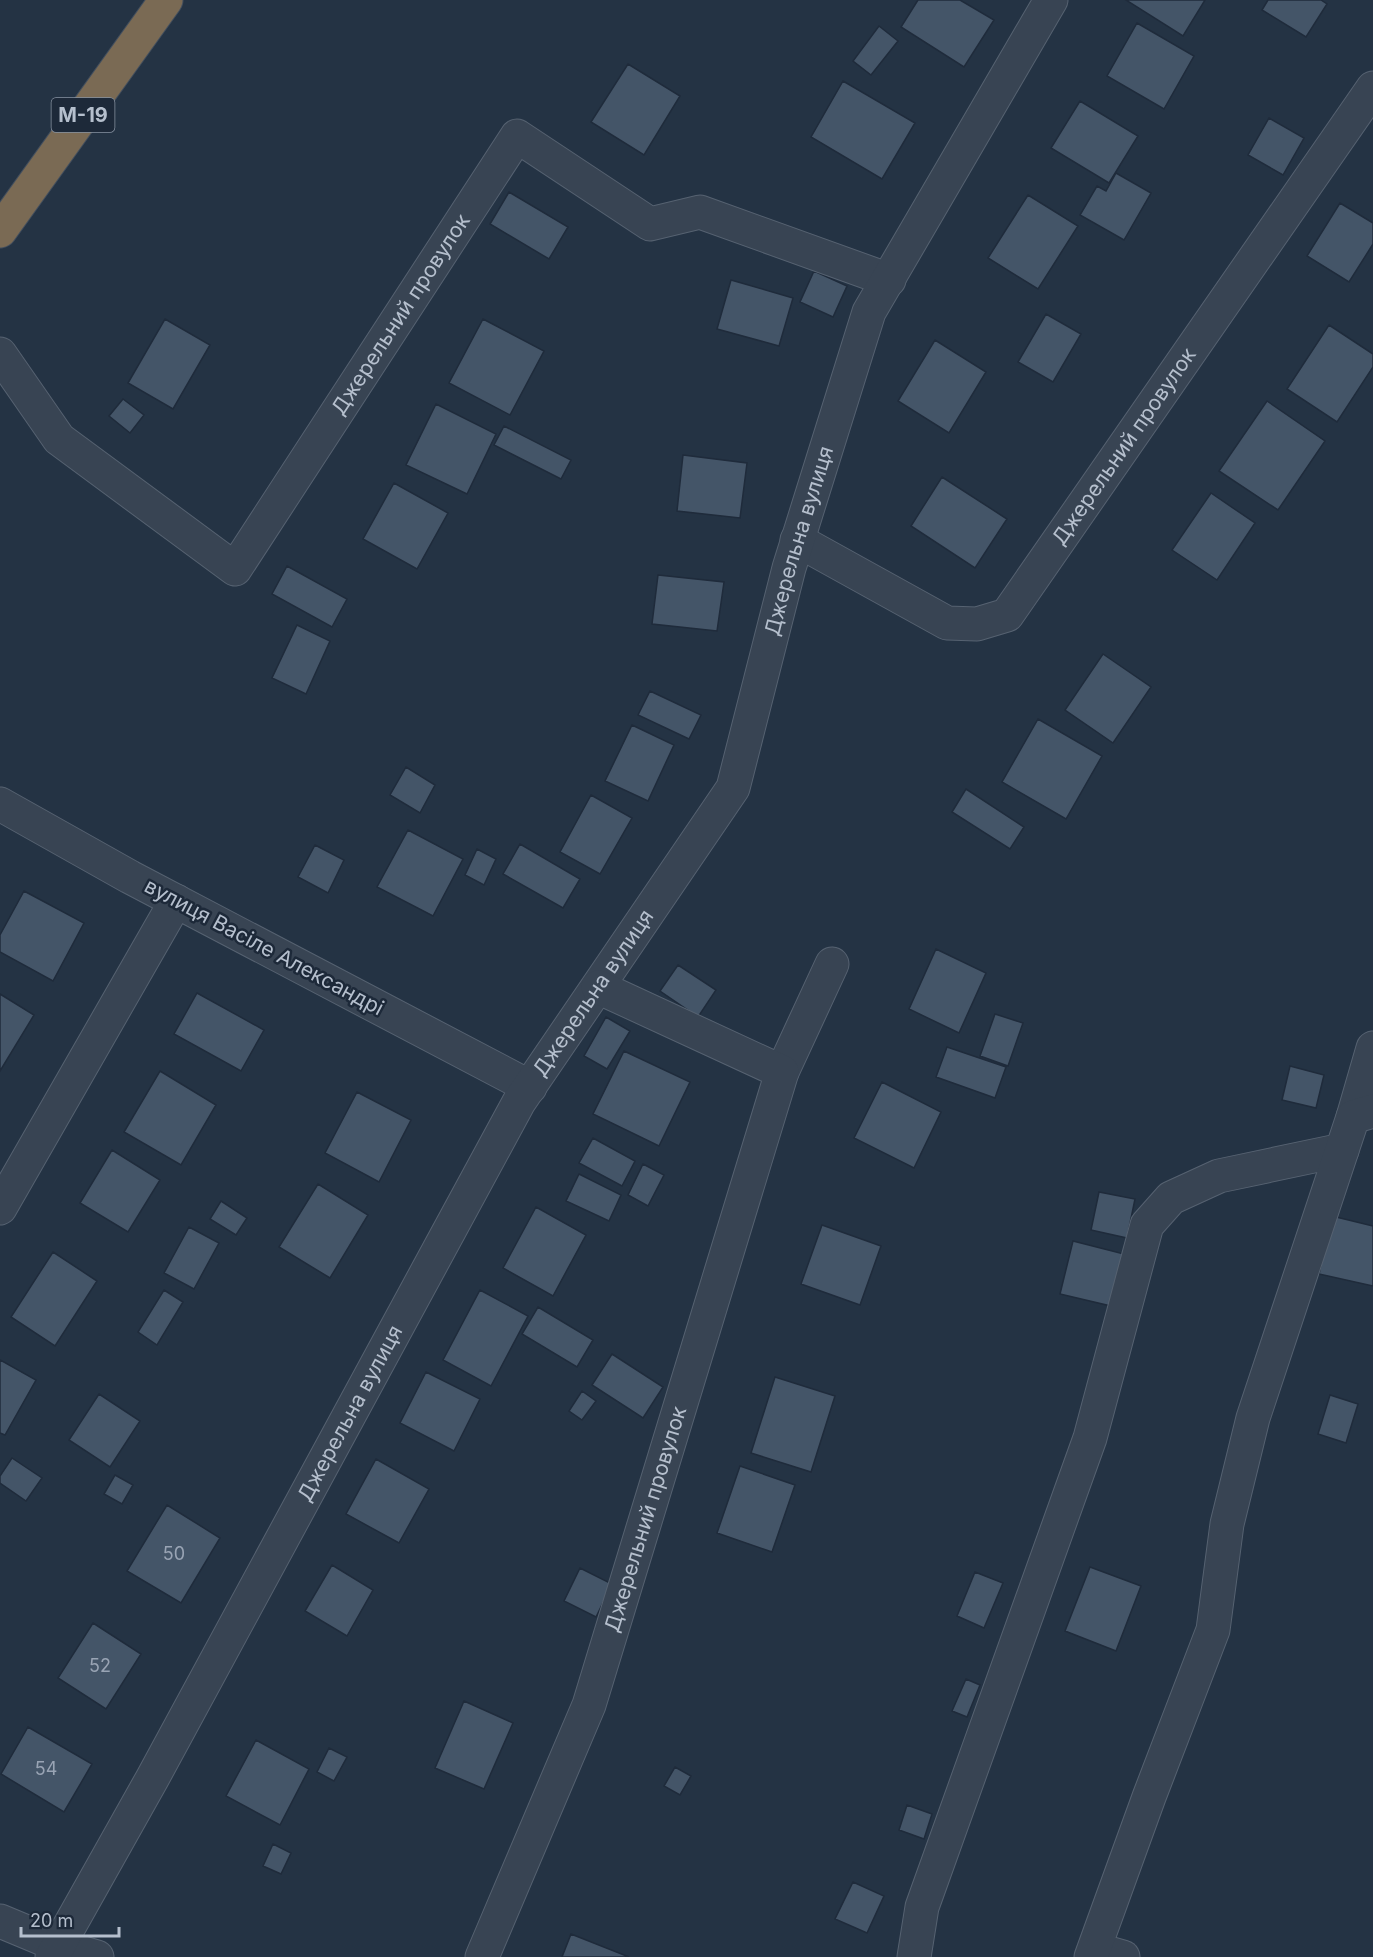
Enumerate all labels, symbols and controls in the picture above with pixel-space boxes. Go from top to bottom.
road number: М-19 [52,98,115,132]
street label: Джерельний провулок [326,209,475,419]
street label: Джерельний провулок [1046,342,1201,550]
street label: Джерельна вулиця [759,443,838,638]
street label: вулиця Васіле Александрі [140,873,388,1020]
street label: Джерельна вулиця [527,905,658,1081]
street label: Джерельна вулиця [292,1321,408,1506]
street label: Джерельний провулок [599,1403,692,1635]
house number: 50 [163,1543,185,1564]
house number: 52 [89,1655,111,1676]
house number: 54 [35,1758,57,1779]
scale bar [21,1900,118,1938]
text: 20 m [30,1910,73,1931]

